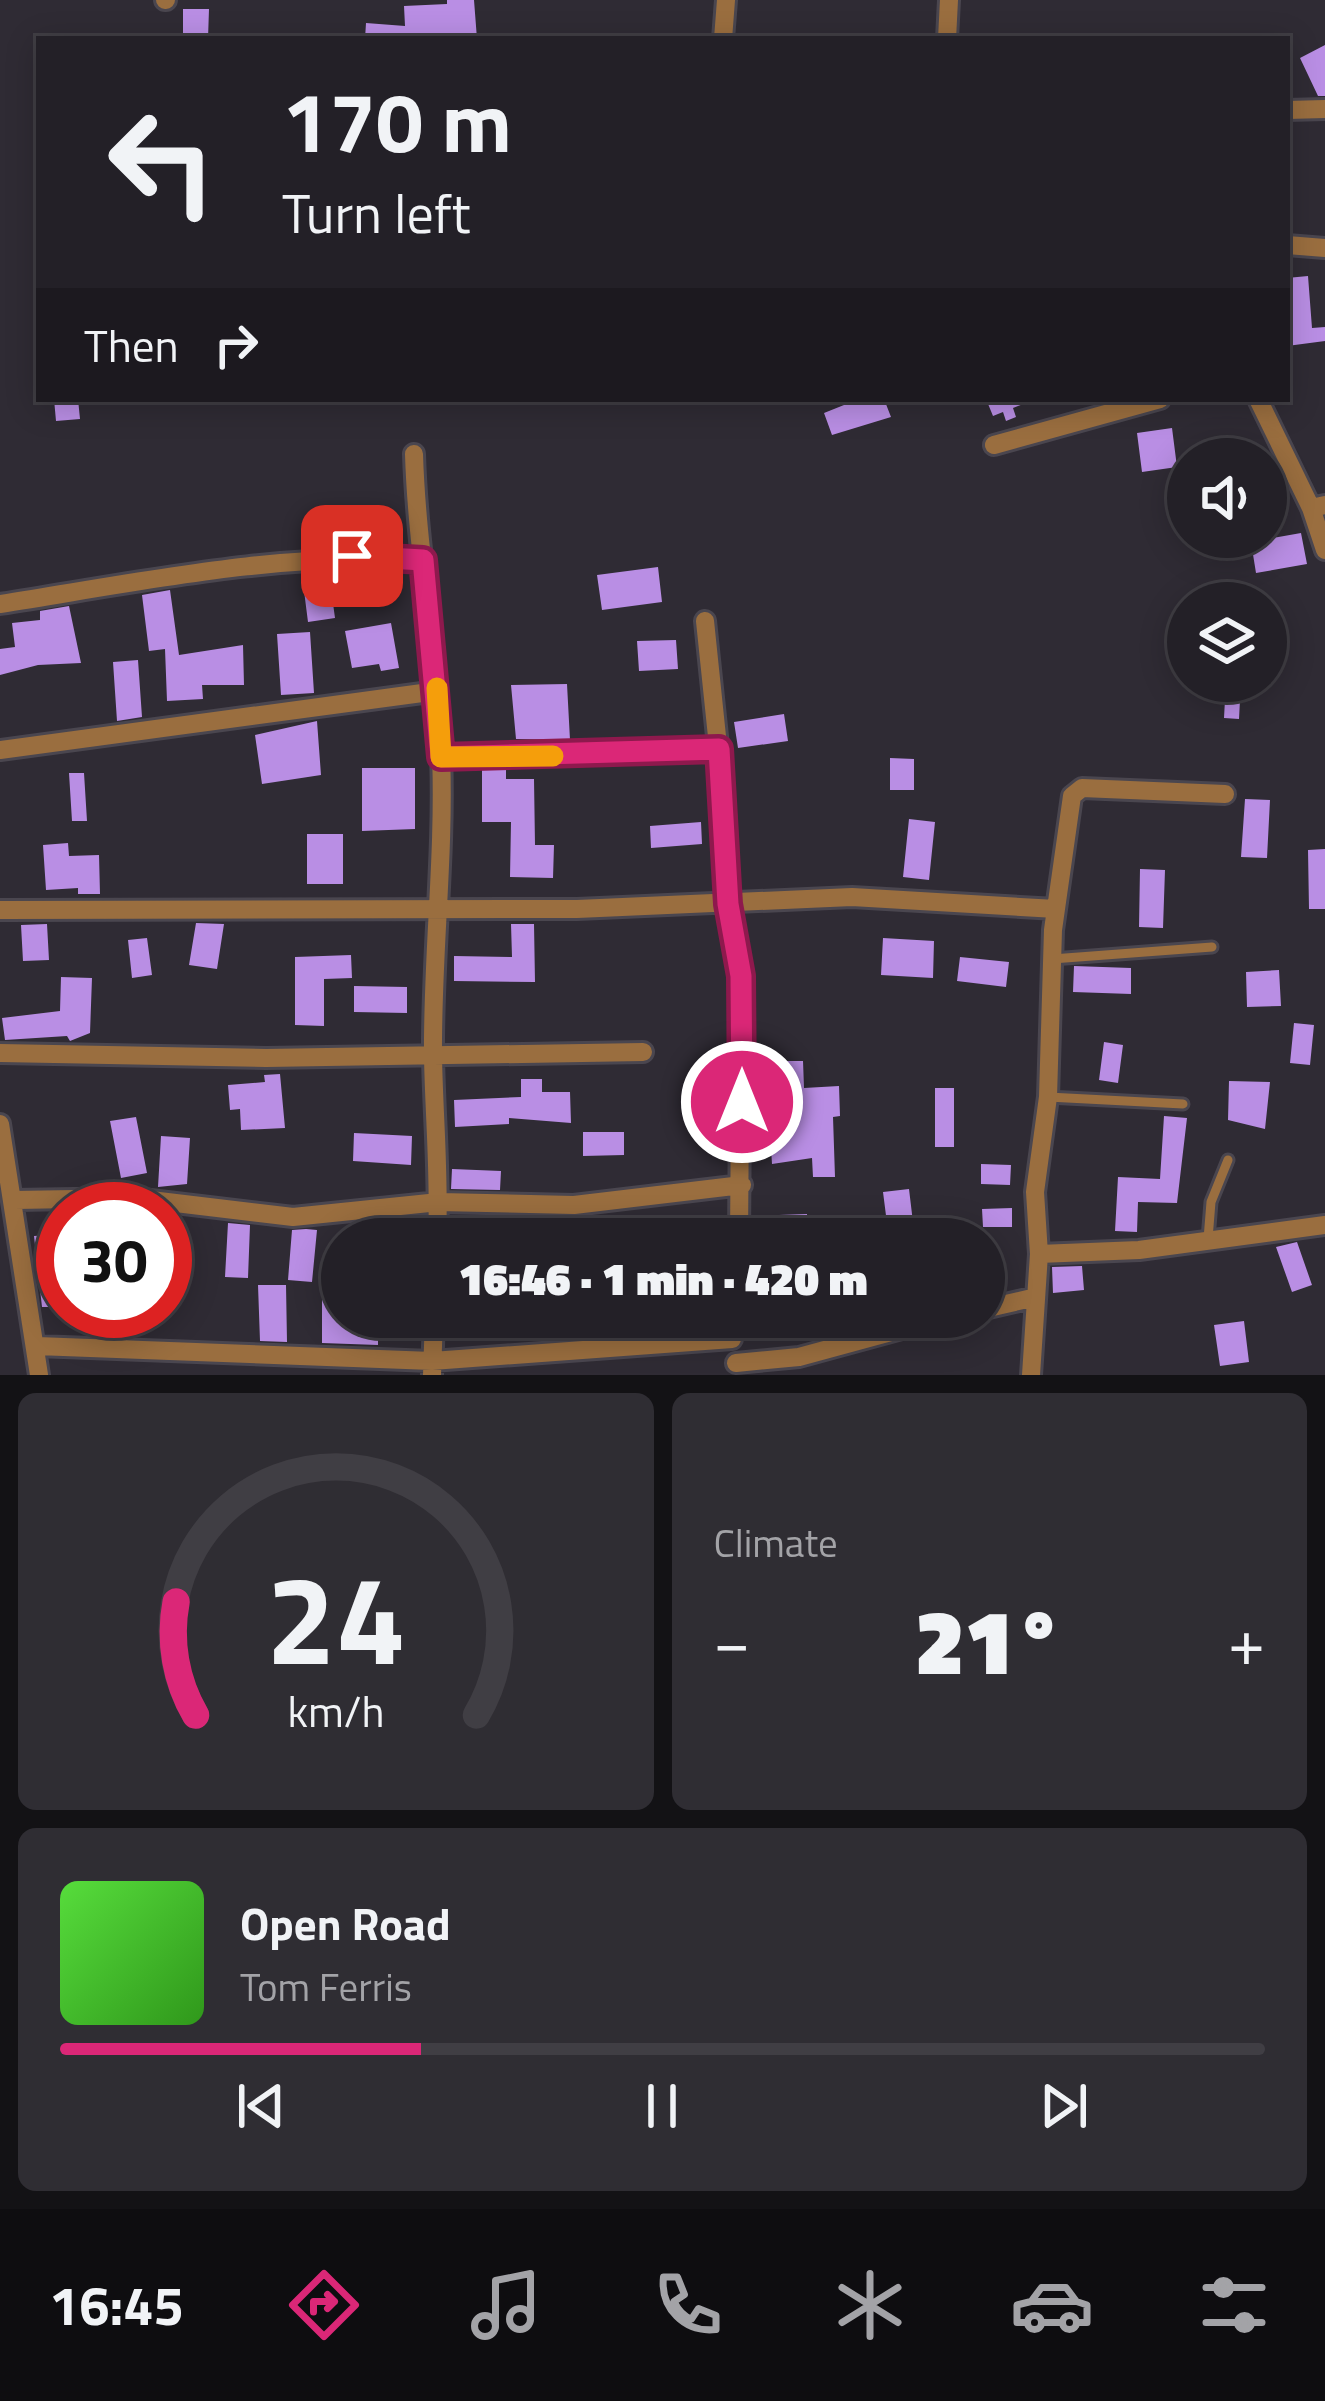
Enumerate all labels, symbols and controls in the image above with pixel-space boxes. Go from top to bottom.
text: 170 m [282,57,512,185]
icon: left [84,84,240,240]
text: Turn left [282,172,471,254]
text: Then [84,311,179,379]
icon: right [203,312,269,378]
map controls [1167,438,1287,702]
button: sound [1167,438,1287,558]
pin [301,505,403,607]
icon: arrive [319,523,385,589]
button: layers [1167,582,1287,702]
position arrow [679,1039,805,1165]
speed limit sign: 30 [36,1182,192,1338]
text: 16:46 · 1 min · 420 m [459,1244,867,1312]
text: Climate [714,1513,838,1572]
text: 24 [266,1523,406,1712]
text: 21° [915,1572,1064,1709]
text: − [714,1590,750,1691]
text: + [1228,1590,1265,1691]
text: km/h [287,1677,384,1743]
text: Open Road [240,1889,451,1957]
text: Tom Ferris [240,1957,412,2016]
icon: previous [228,2073,294,2139]
icon: pause [629,2073,695,2139]
icon: next [1031,2073,1097,2139]
icon: directions [282,2263,366,2347]
icon: music [464,2263,548,2347]
icon: phone [646,2263,730,2347]
icon: climate [828,2263,912,2347]
icon: car [1010,2263,1094,2347]
icon: filters [1192,2263,1276,2347]
text: 16:45 [49,2264,184,2346]

